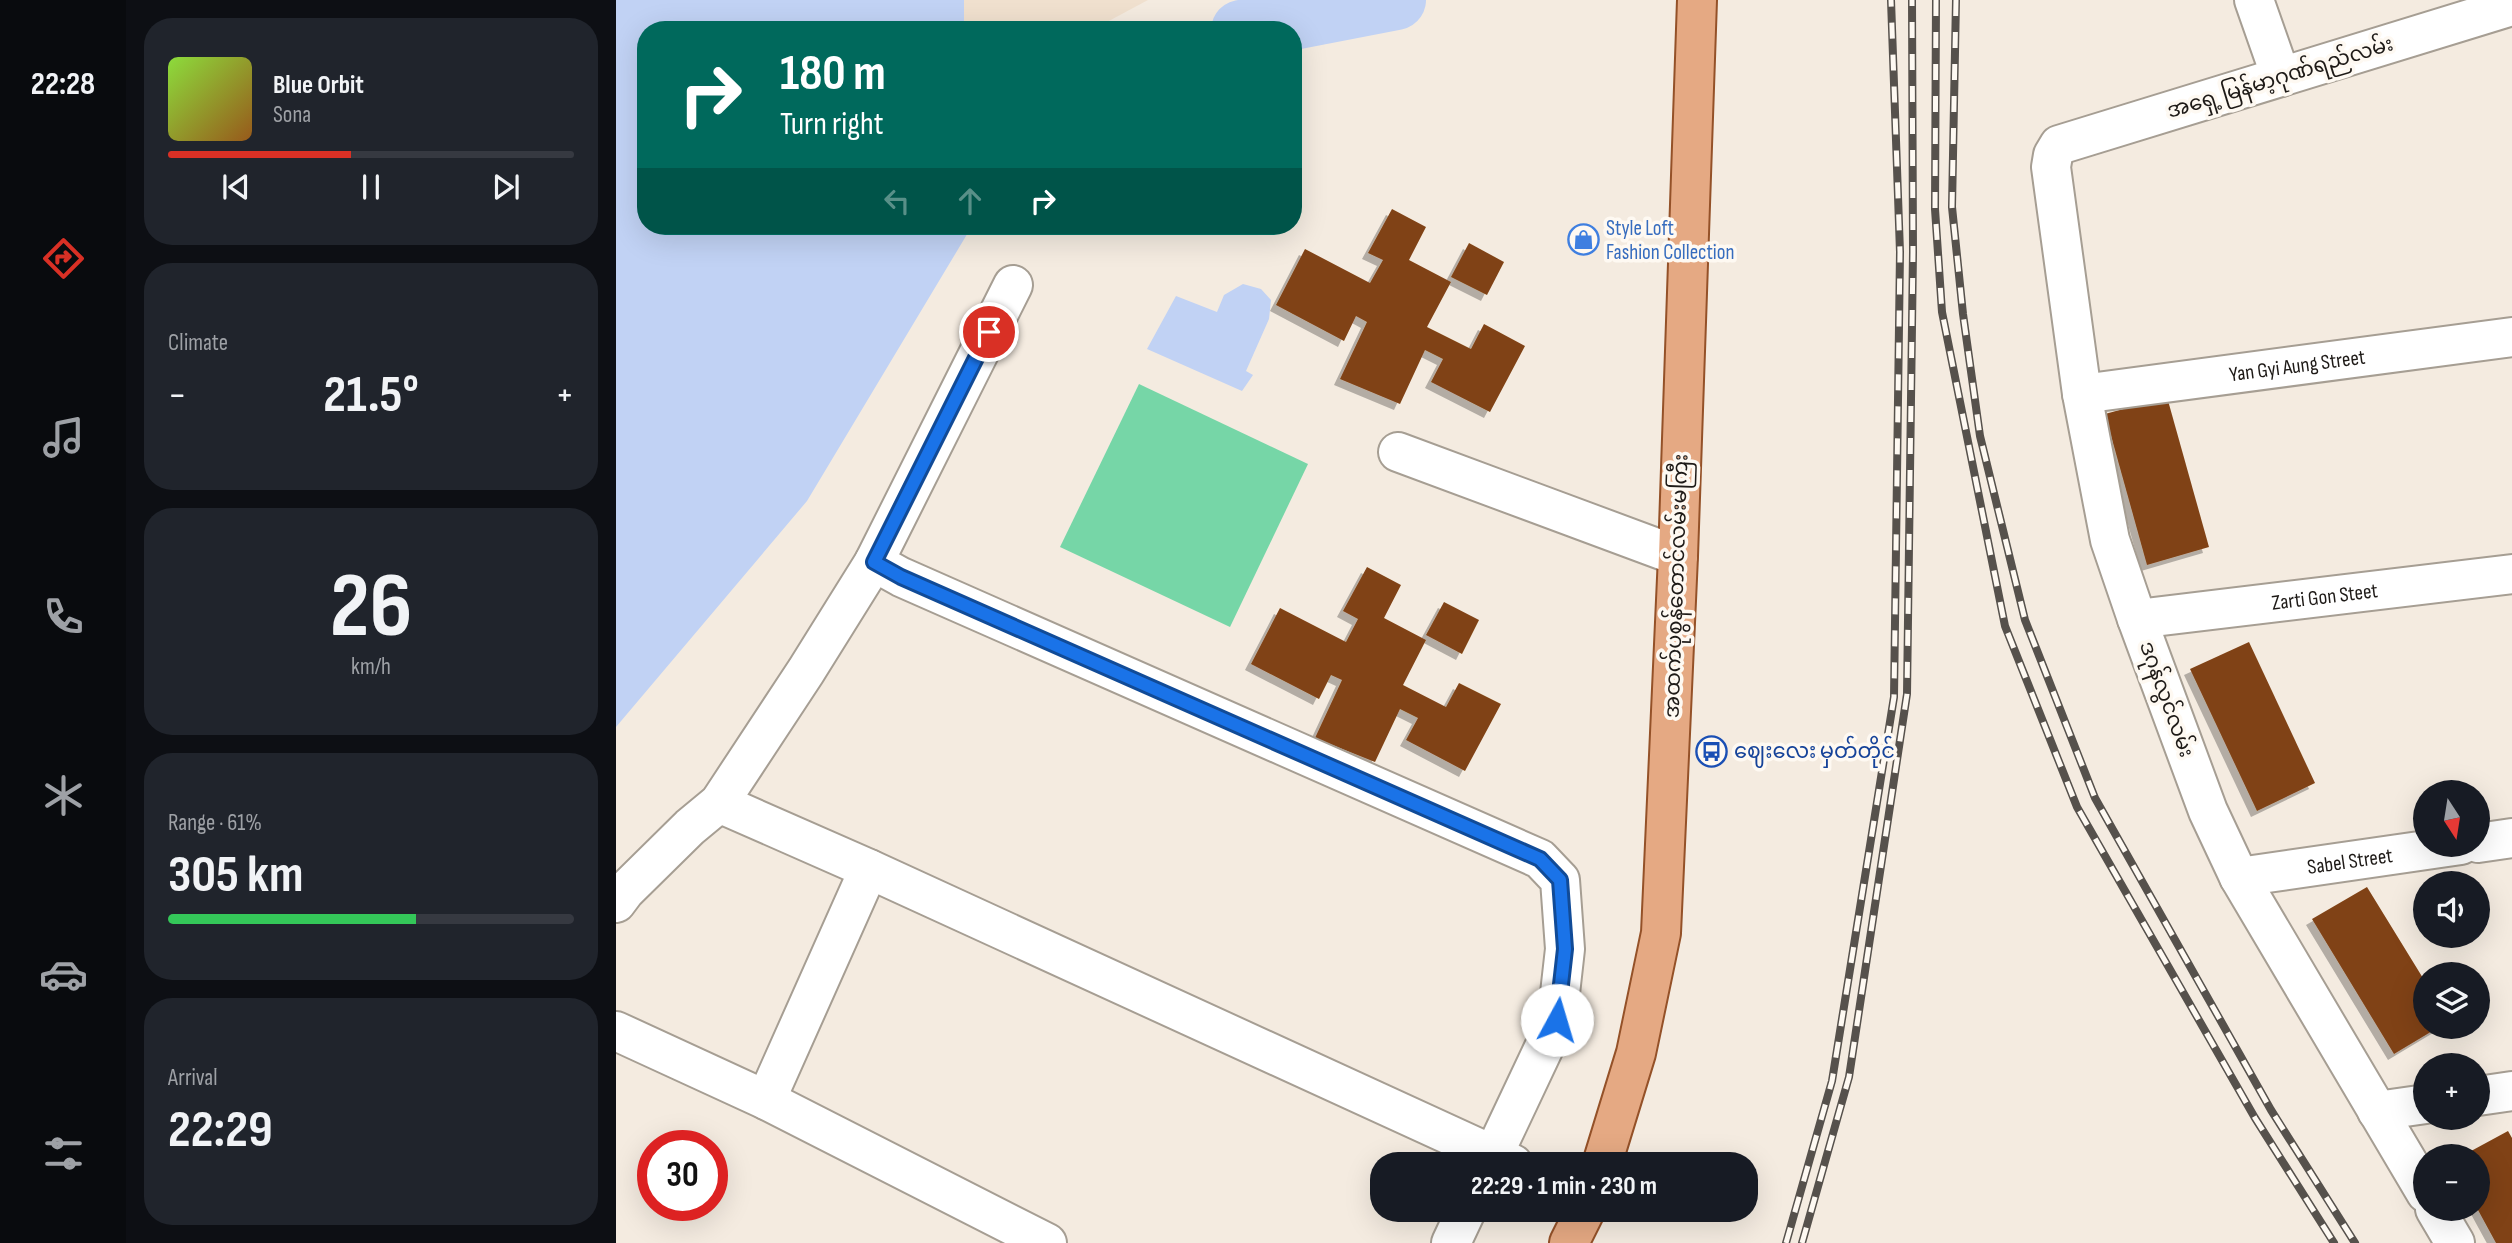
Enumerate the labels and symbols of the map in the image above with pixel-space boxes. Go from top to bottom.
street label: အရှေ့ မြန်မာ့ဂုဏ်ရည်လမ်း [2163,27,2397,128]
place label: Style Loft Fashion Collection [1606,216,1734,265]
shop icon: Style Loft Fashion Collection [1566,223,1600,257]
pin [959,302,1019,362]
street label: Yan Gyi Aung Street [2228,345,2367,387]
street label: အထက်ပုစွန်တောင်လမ်းမကြီး [1655,453,1698,719]
street label: Zarti Gon Steet [2270,578,2379,616]
street label: ဒဂုန်လွင်လမ်း [2130,636,2203,762]
bus stop icon: ဈေးလေး မှတ်တိုင် [1694,734,1728,768]
place label: ဈေးလေး မှတ်တိုင် [1734,735,1895,768]
north arrow [2413,780,2490,858]
street label: Sabel Street [2306,843,2394,880]
position arrow [1520,983,1594,1057]
speed limit sign: 30 [637,1130,728,1221]

